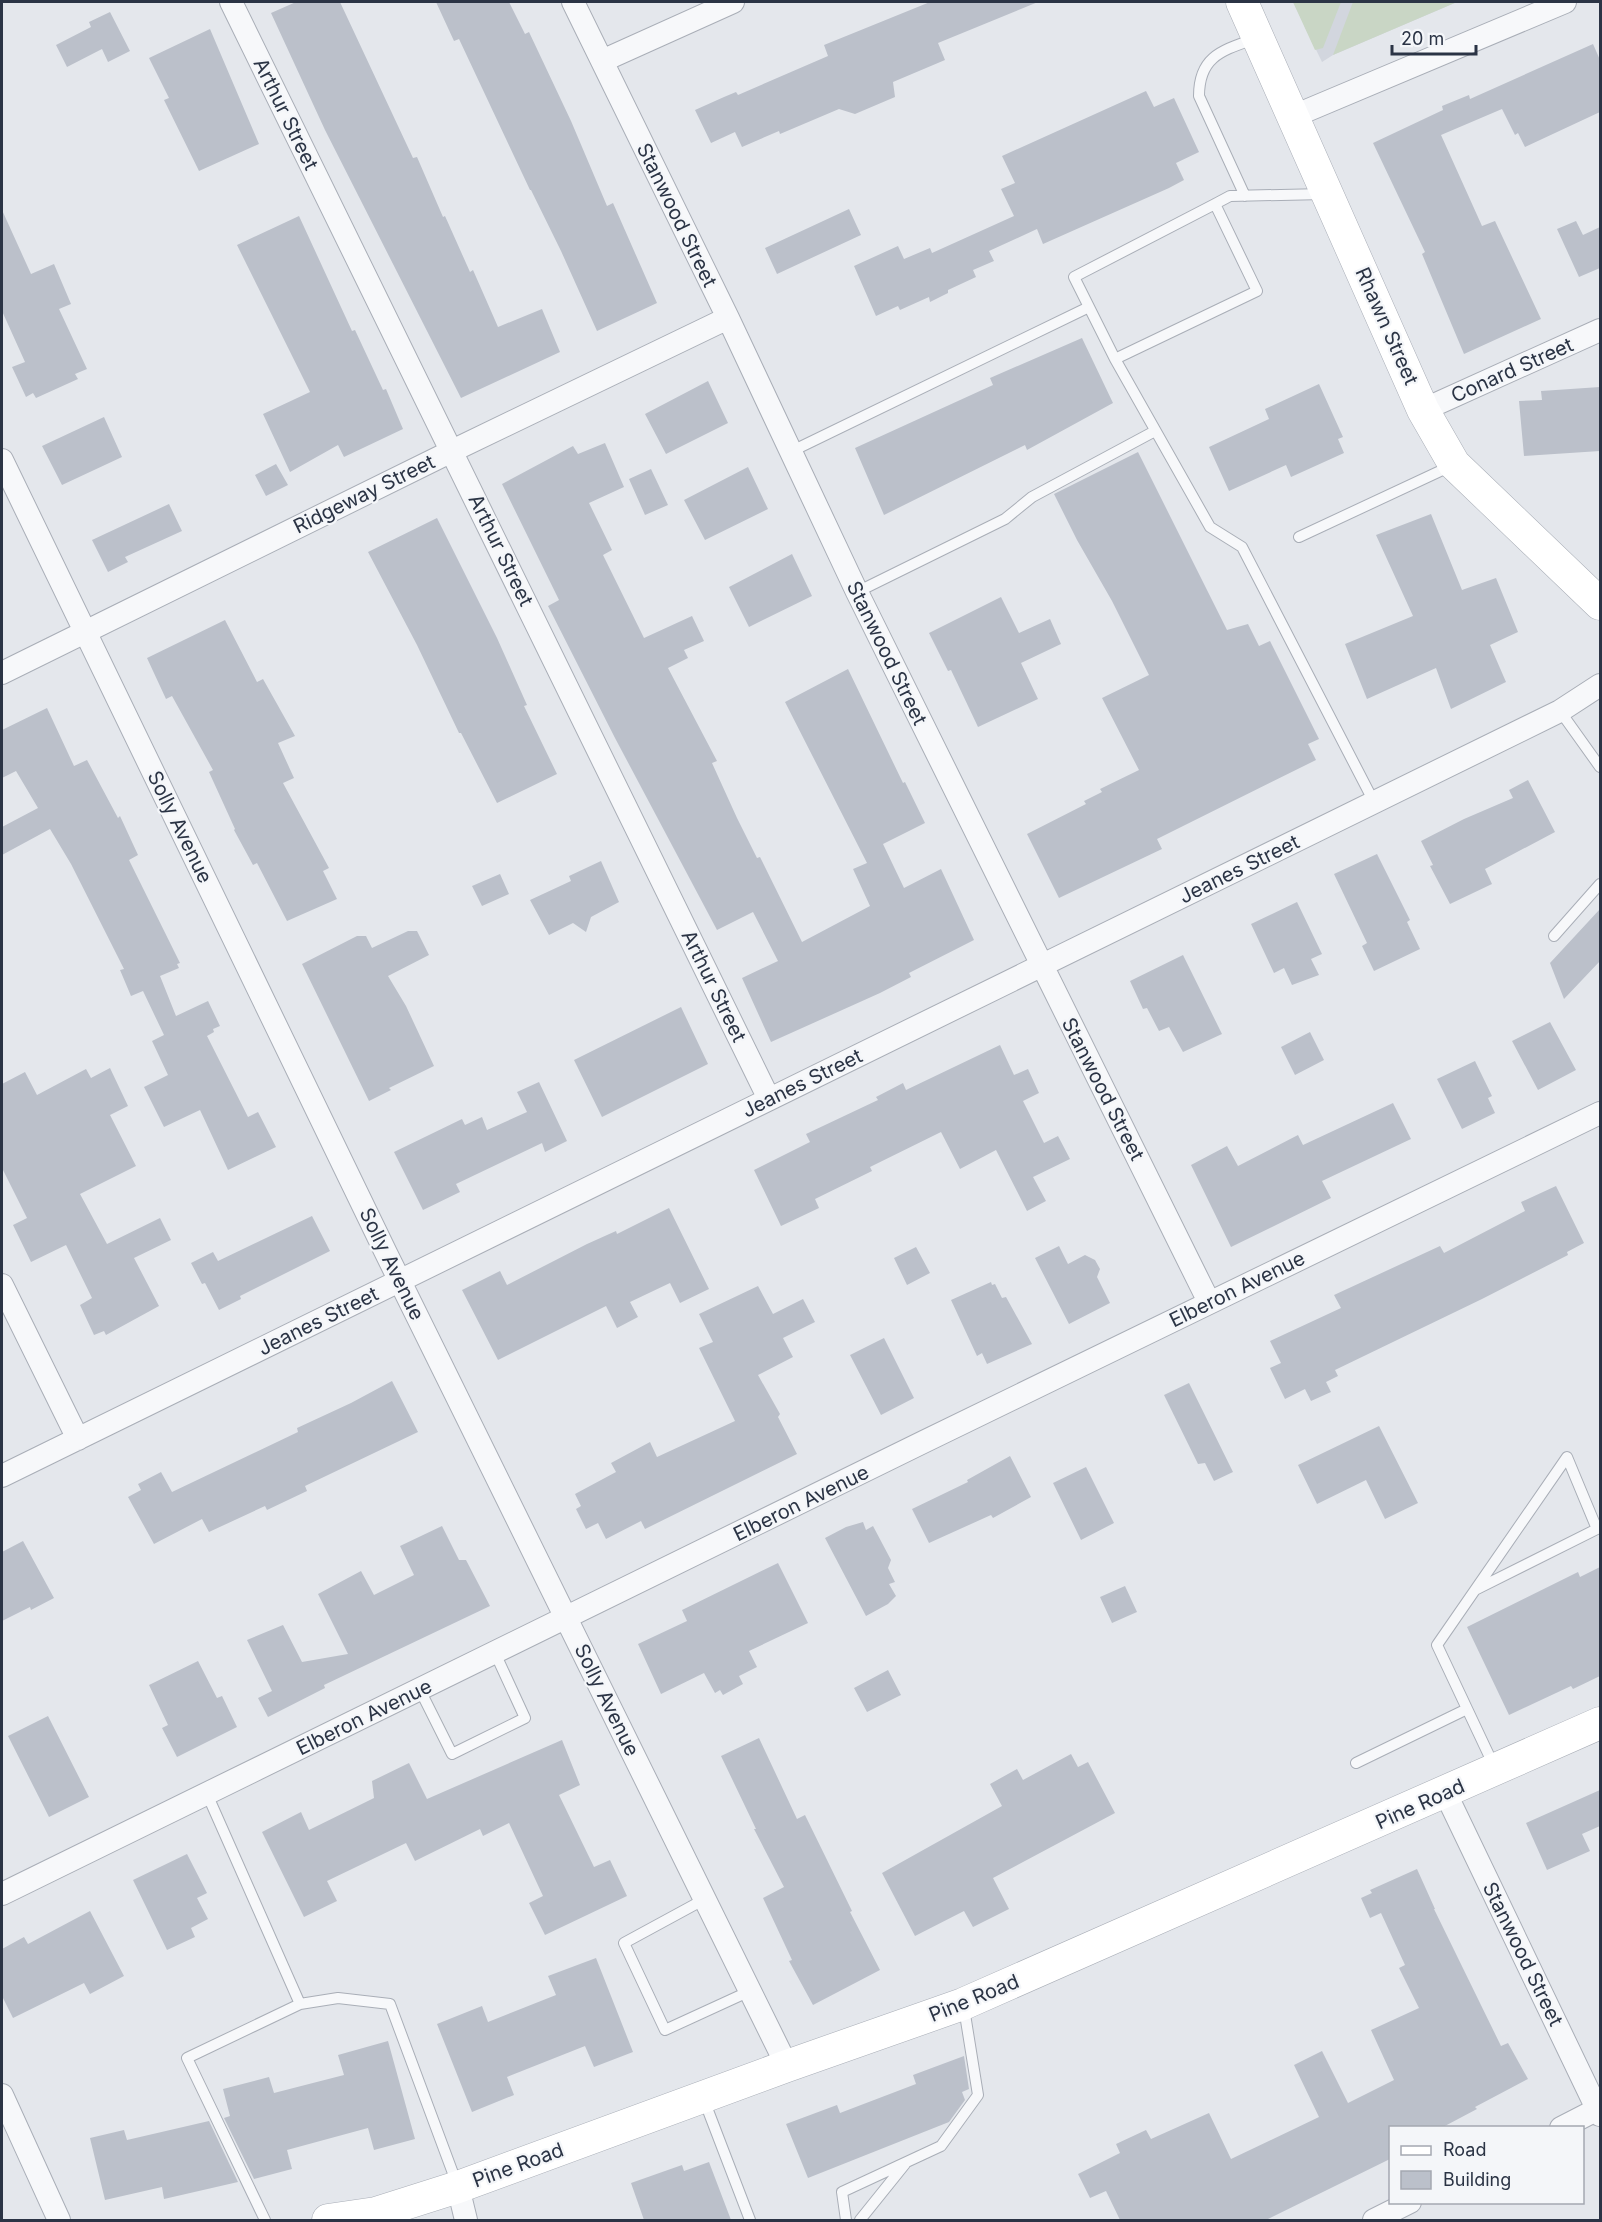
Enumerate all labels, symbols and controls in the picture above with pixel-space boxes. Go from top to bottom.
scale bar [1392,18,1476,56]
text: 20 m [1401,28,1444,49]
street label: Arthur Street [249,54,324,174]
street label: Stanwood Street [632,139,722,291]
street label: Rhawn Street [1350,263,1424,389]
street label: Conard Street [1447,332,1577,408]
street label: Ridgeway Street [289,449,439,539]
street label: Arthur Street [464,490,539,610]
street label: Stanwood Street [842,577,932,729]
street label: Solly Avenue [143,767,217,887]
street label: Jeanes Street [1175,829,1303,908]
street label: Arthur Street [677,926,752,1046]
street label: Stanwood Street [1057,1014,1149,1165]
street label: Jeanes Street [738,1043,866,1122]
street label: Solly Avenue [355,1204,429,1324]
street label: Elberon Avenue [1165,1246,1309,1332]
street label: Jeanes Street [254,1281,382,1360]
street label: Elberon Avenue [729,1460,873,1546]
street label: Solly Avenue [570,1640,644,1760]
street label: Elberon Avenue [292,1674,436,1760]
street label: Pine Road [1372,1774,1468,1834]
street label: Stanwood Street [1478,1878,1568,2030]
street label: Pine Road [925,1969,1023,2027]
legend [1389,2126,1584,2204]
street label: Pine Road [469,2137,567,2193]
text: Road [1443,2139,1486,2160]
text: Building [1443,2169,1511,2190]

